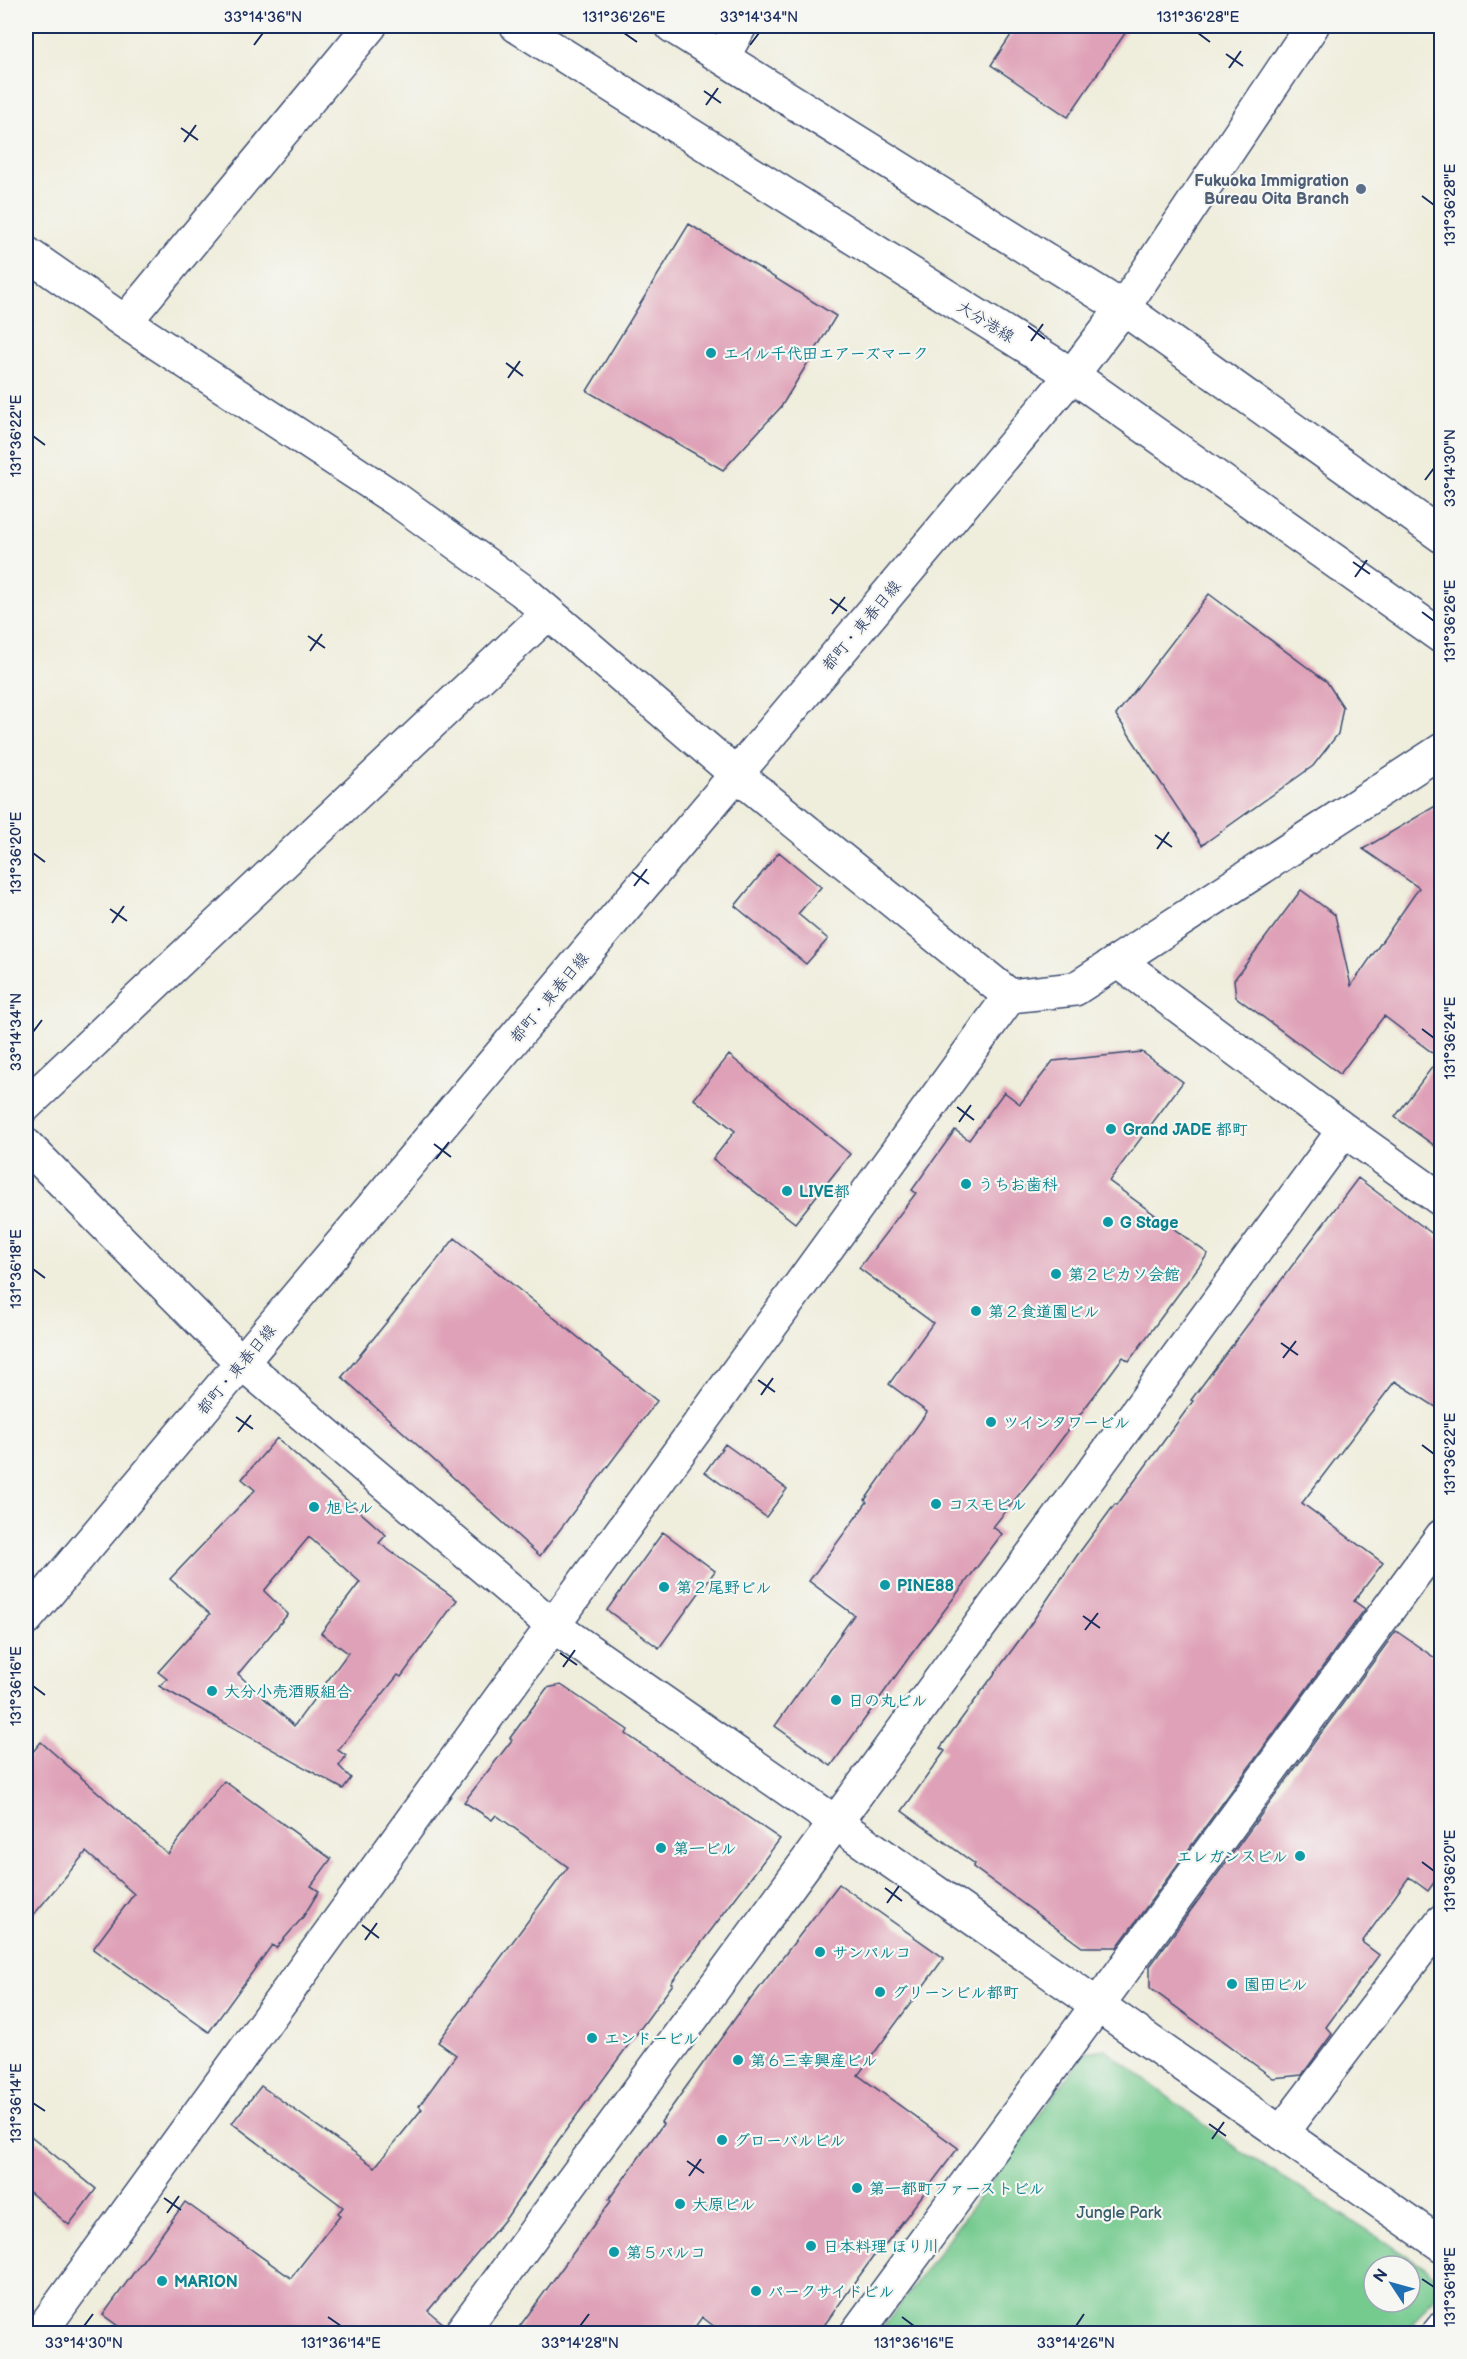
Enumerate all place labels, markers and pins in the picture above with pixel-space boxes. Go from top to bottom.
place label: Fukuoka Immigration Bureau Oita Branch [1194,172,1349,209]
marker: Fukuoka Immigration Bureau Oita Branch [1354,182,1368,196]
place label: エイル千代田エアーズマーク [723,345,928,364]
marker: エイル千代田エアーズマーク [704,346,718,360]
place label: Grand JADE 都町 [1123,1121,1248,1140]
marker: Grand JADE 都町 [1104,1122,1118,1136]
place label: うちお歯科 [978,1176,1058,1195]
marker: うちお歯科 [959,1177,973,1191]
place label: LIVE都 [799,1183,850,1202]
marker: LIVE都 [780,1184,794,1198]
place label: G Stage [1120,1214,1178,1233]
marker: G Stage [1101,1215,1115,1229]
place label: 第２ピカソ会館 [1068,1266,1180,1285]
marker: 第２ピカソ会館 [1049,1267,1063,1281]
place label: 第２食道園ビル [988,1303,1100,1322]
marker: 第２食道園ビル [969,1304,983,1318]
place label: ツインタワービル [1003,1414,1130,1433]
marker: ツインタワービル [984,1415,998,1429]
place label: コスモビル [948,1496,1027,1515]
marker: コスモビル [929,1497,943,1511]
place label: 旭ビル [326,1499,374,1518]
marker: 旭ビル [307,1500,321,1514]
place label: PINE88 [897,1577,954,1596]
marker: PINE88 [878,1578,892,1592]
place label: 第２尾野ビル [676,1579,772,1598]
marker: 第２尾野ビル [657,1580,671,1594]
place label: 大分小売酒販組合 [224,1683,352,1702]
marker: 大分小売酒販組合 [205,1684,219,1698]
place label: 日の丸ビル [848,1692,928,1711]
marker: 日の丸ビル [829,1693,843,1707]
place label: 第一ビル [673,1840,737,1859]
marker: 第一ビル [654,1841,668,1855]
place label: エレガンスビル [1176,1848,1288,1867]
marker: エレガンスビル [1293,1849,1307,1863]
place label: サンパルコ [832,1944,911,1963]
marker: サンパルコ [813,1945,827,1959]
place label: 園田ビル [1244,1976,1308,1995]
marker: 園田ビル [1225,1977,1239,1991]
place label: グリーンビル都町 [892,1984,1019,2003]
marker: グリーンビル都町 [873,1985,887,1999]
place label: エンドービル [604,2030,699,2049]
marker: エンドービル [585,2031,599,2045]
place label: 第６三幸興産ビル [750,2052,878,2071]
marker: 第６三幸興産ビル [731,2053,745,2067]
place label: グローバルビル [734,2132,846,2151]
marker: グローバルビル [715,2133,729,2147]
place label: 第一都町ファーストビル [869,2180,1045,2199]
marker: 第一都町ファーストビル [850,2181,864,2195]
place label: 大原ビル [692,2196,756,2215]
marker: 大原ビル [673,2197,687,2211]
place label: 日本料理 ほり川 [823,2238,939,2257]
marker: 日本料理 ほり川 [804,2239,818,2253]
place label: 第５パルコ [626,2244,706,2263]
marker: 第５パルコ [607,2245,621,2259]
place label: MARION [174,2273,238,2292]
marker: MARION [155,2274,169,2288]
place label: パークサイドビル [768,2283,895,2302]
marker: パークサイドビル [749,2284,763,2298]

